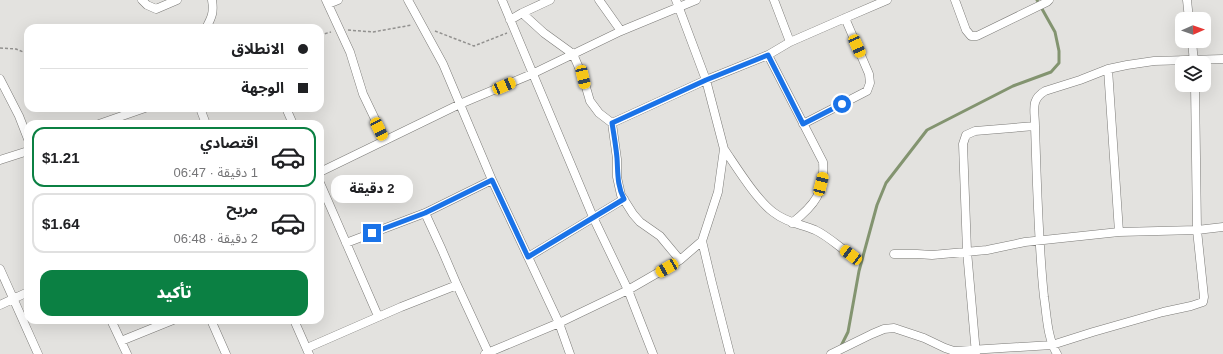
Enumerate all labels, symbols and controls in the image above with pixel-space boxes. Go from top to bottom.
north arrow [1175,12,1211,48]
map controls [1175,12,1211,92]
car [847,33,867,59]
text: الانطلاق [232,40,284,57]
button: layers [1175,56,1211,92]
car [574,64,592,90]
car [491,76,517,96]
text: الوجهة [241,79,284,96]
route start [833,95,851,113]
car [368,116,390,142]
text: اقتصادي [200,134,258,151]
icon: car [270,139,306,175]
text: $1.21 [42,149,80,166]
text: 1 دقيقة · 06:47 [173,165,258,180]
car [812,171,830,197]
callout: 2 دقيقة [331,175,413,203]
text: 2 دقيقة [350,181,394,196]
text: مريح [226,200,258,217]
icon: car [270,205,306,241]
text: $1.64 [42,215,80,232]
route end [363,224,381,242]
text: 2 دقيقة · 06:48 [173,231,258,246]
car [838,243,864,267]
car [654,257,680,279]
button: تأكيد [40,270,308,316]

